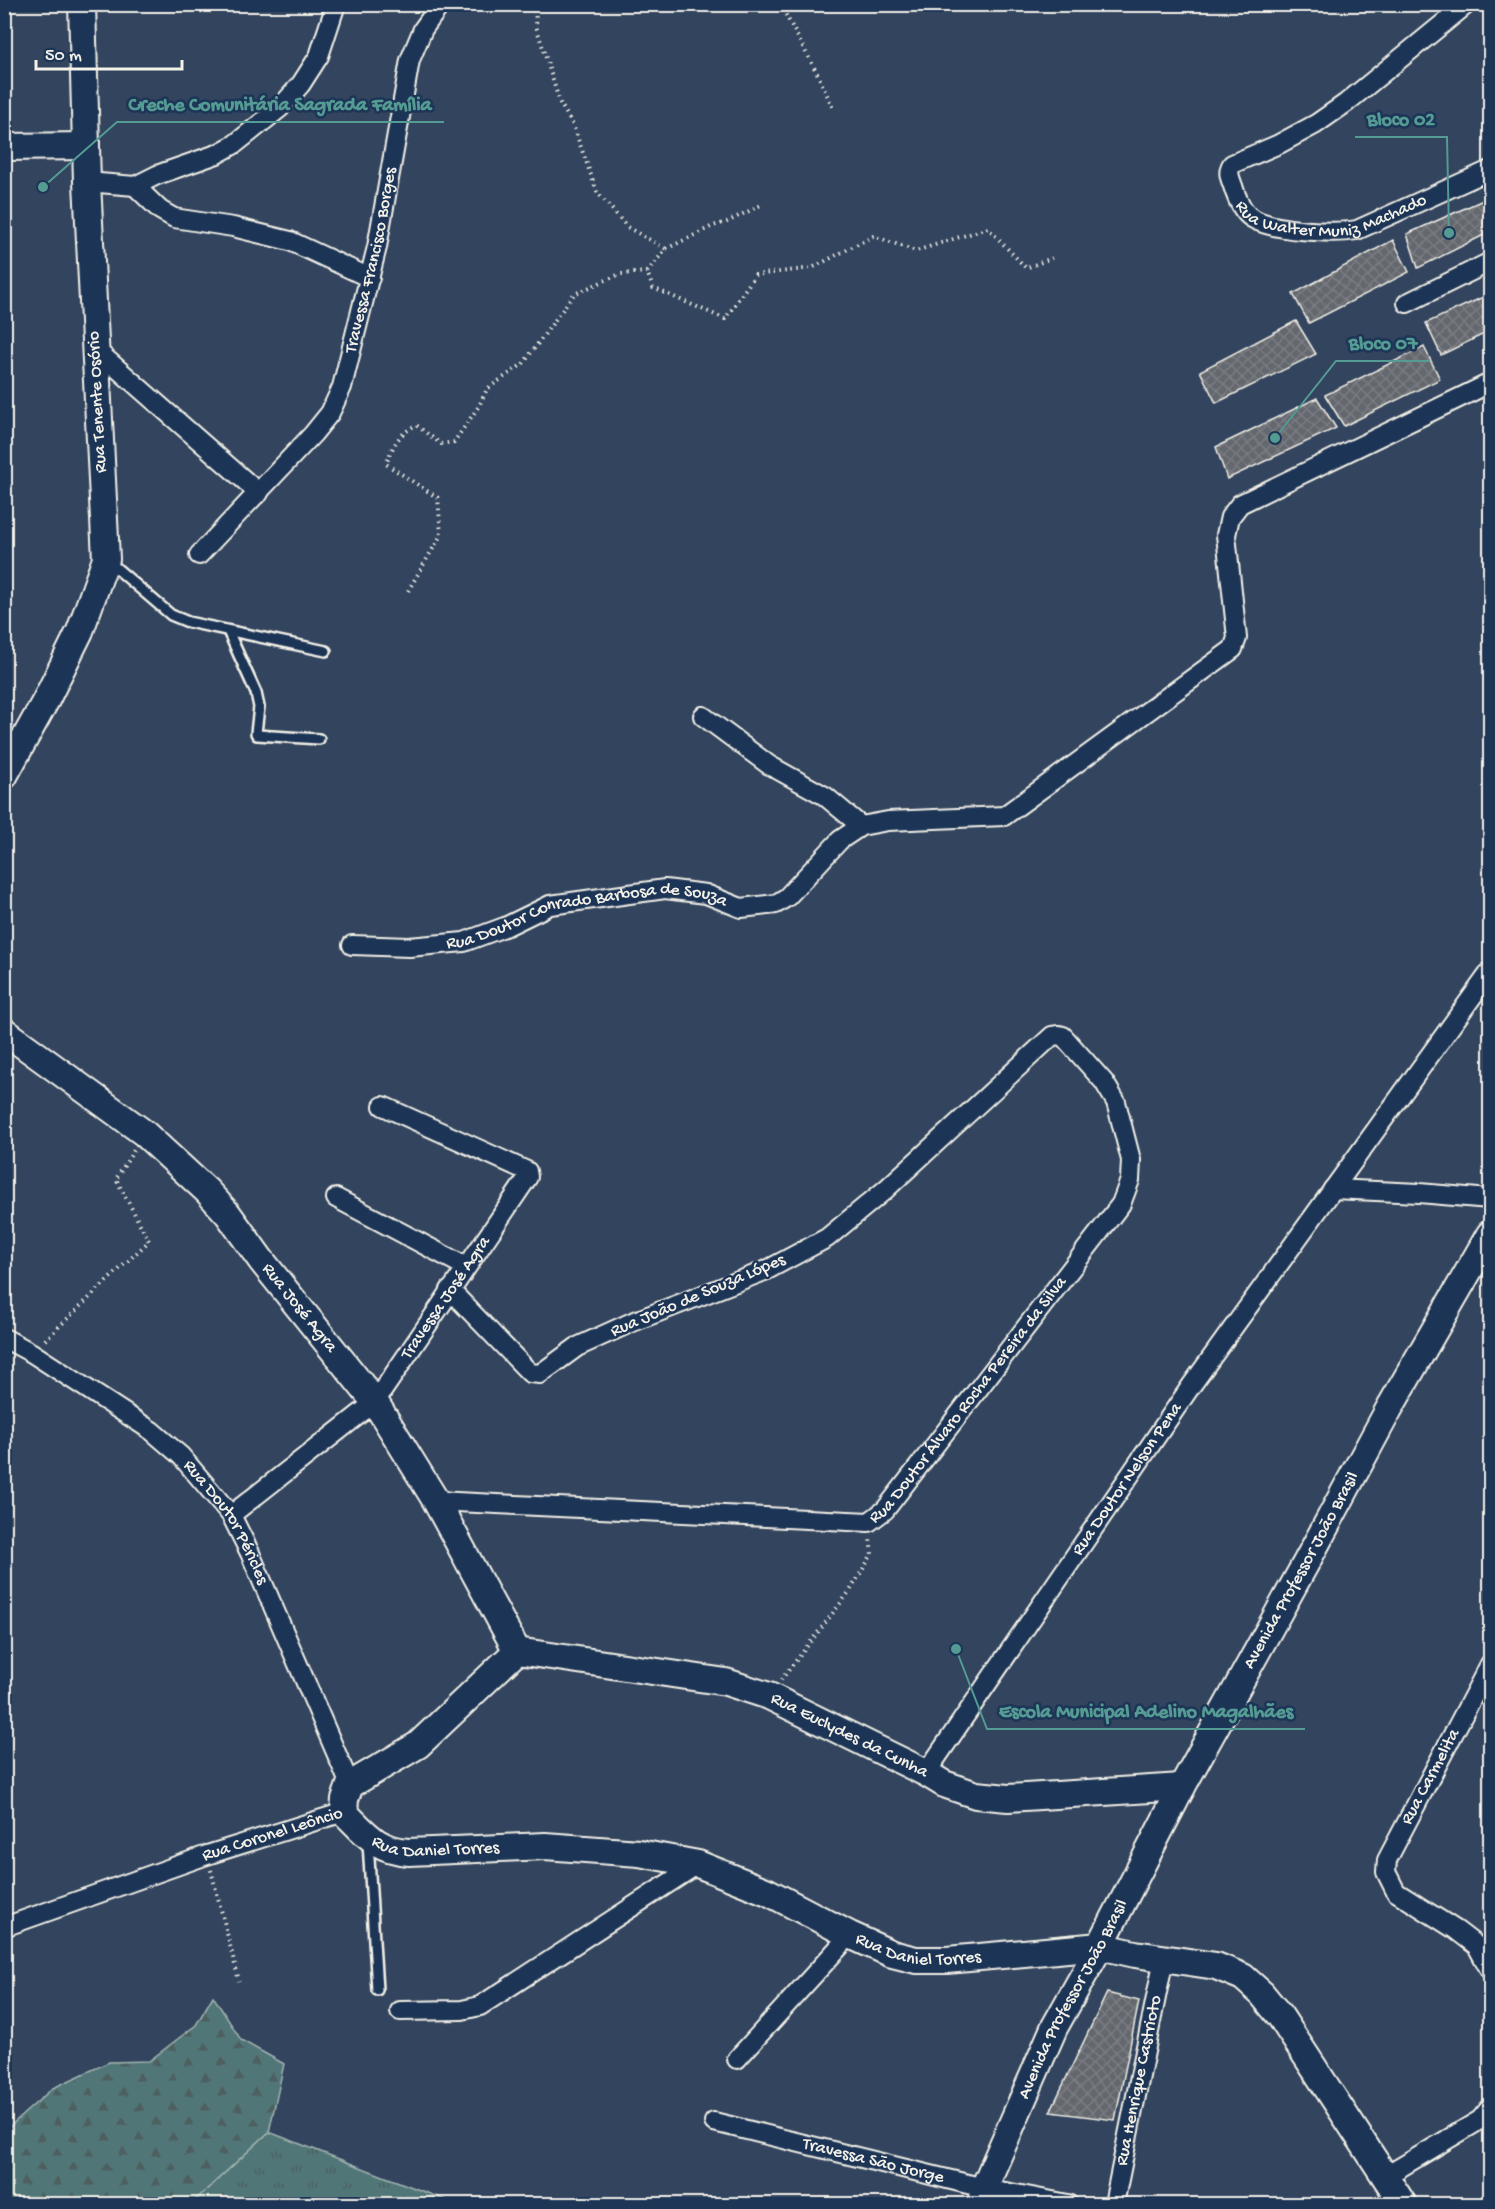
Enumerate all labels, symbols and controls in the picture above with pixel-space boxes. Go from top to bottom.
scale bar [36,33,182,71]
text: 50 m [45,46,82,67]
callout: Creche Comunitária Sagrada Família [117,84,444,122]
text: Creche Comunitária Sagrada Família [127,95,433,118]
callout: Bloco 02 [1355,99,1447,137]
text: Bloco 02 [1366,110,1435,133]
street label: Travessa Francisco Borges [340,164,402,356]
street label: Rua Walter Muniz Machado [1233,184,1435,206]
text: Rua Walter Muniz Machado [1230,189,1430,242]
callout: Bloco 07 [1336,323,1429,361]
street label: Rua Tenente Osório [84,331,112,473]
text: Bloco 07 [1348,334,1419,357]
street label: Rua Doutor Conrado Barbosa de Souza [445,878,731,954]
street label: Travessa José Agra [396,1231,496,1364]
street label: Rua João de Souza Lópes [607,1249,790,1342]
street label: Rua José Agra [257,1259,342,1358]
street label: Rua Doutor Álvaro Rocha Pereira da Silva [865,1272,1072,1529]
street label: Rua Doutor Nelson Pena [1067,1398,1187,1560]
street label: Rua Doutor Péricles [179,1456,273,1589]
street label: Avenida Professor João Brasil [1239,1468,1364,1673]
street label: Rua Euclydes da Cunha [767,1688,932,1783]
callout: Escola Municipal Adelino Magalhães [987,1691,1305,1729]
text: Escola Municipal Adelino Magalhães [999,1702,1295,1725]
street label: Rua Carmelita [1397,1725,1466,1829]
street label: Rua Coronel Leôncio [200,1803,345,1866]
street label: Rua Daniel Torres [367,1831,501,1863]
street label: Avenida Professor João Brasil [1014,1896,1133,2102]
street label: Rua Daniel Torres [852,1928,983,1971]
street label: Rua Henrique Castrioto [1112,1993,1167,2168]
street label: Travessa São Jorge [799,2133,947,2189]

